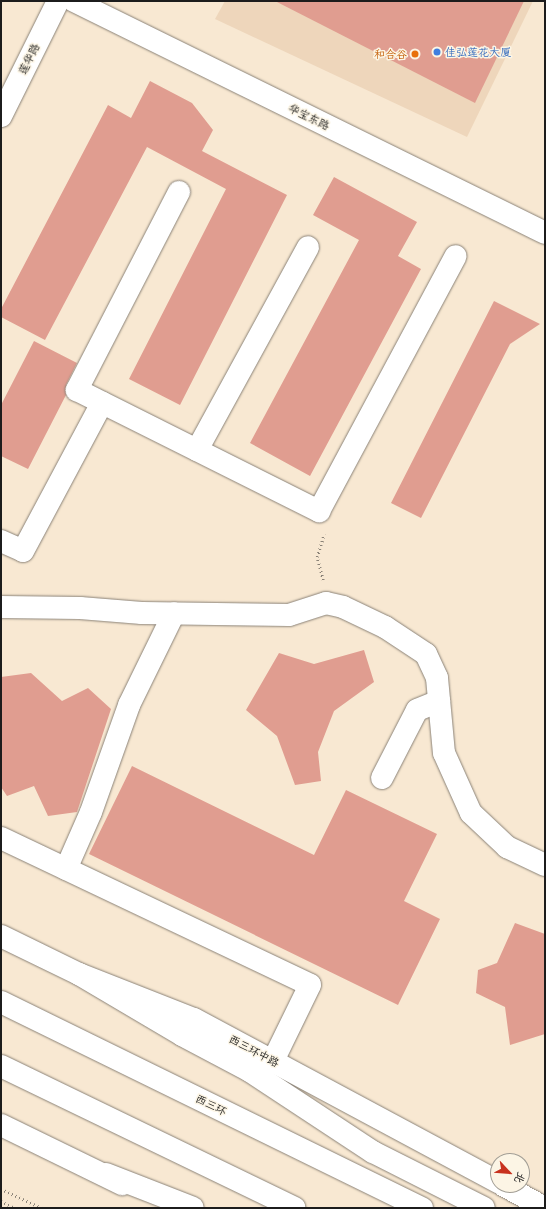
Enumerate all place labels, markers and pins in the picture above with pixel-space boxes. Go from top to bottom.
place label: 佳弘莲花大厦 [445,45,511,59]
place label: 和合谷 [374,47,407,61]
marker: 佳弘莲花大厦 [432,47,442,57]
marker: 和合谷 [410,49,420,59]

